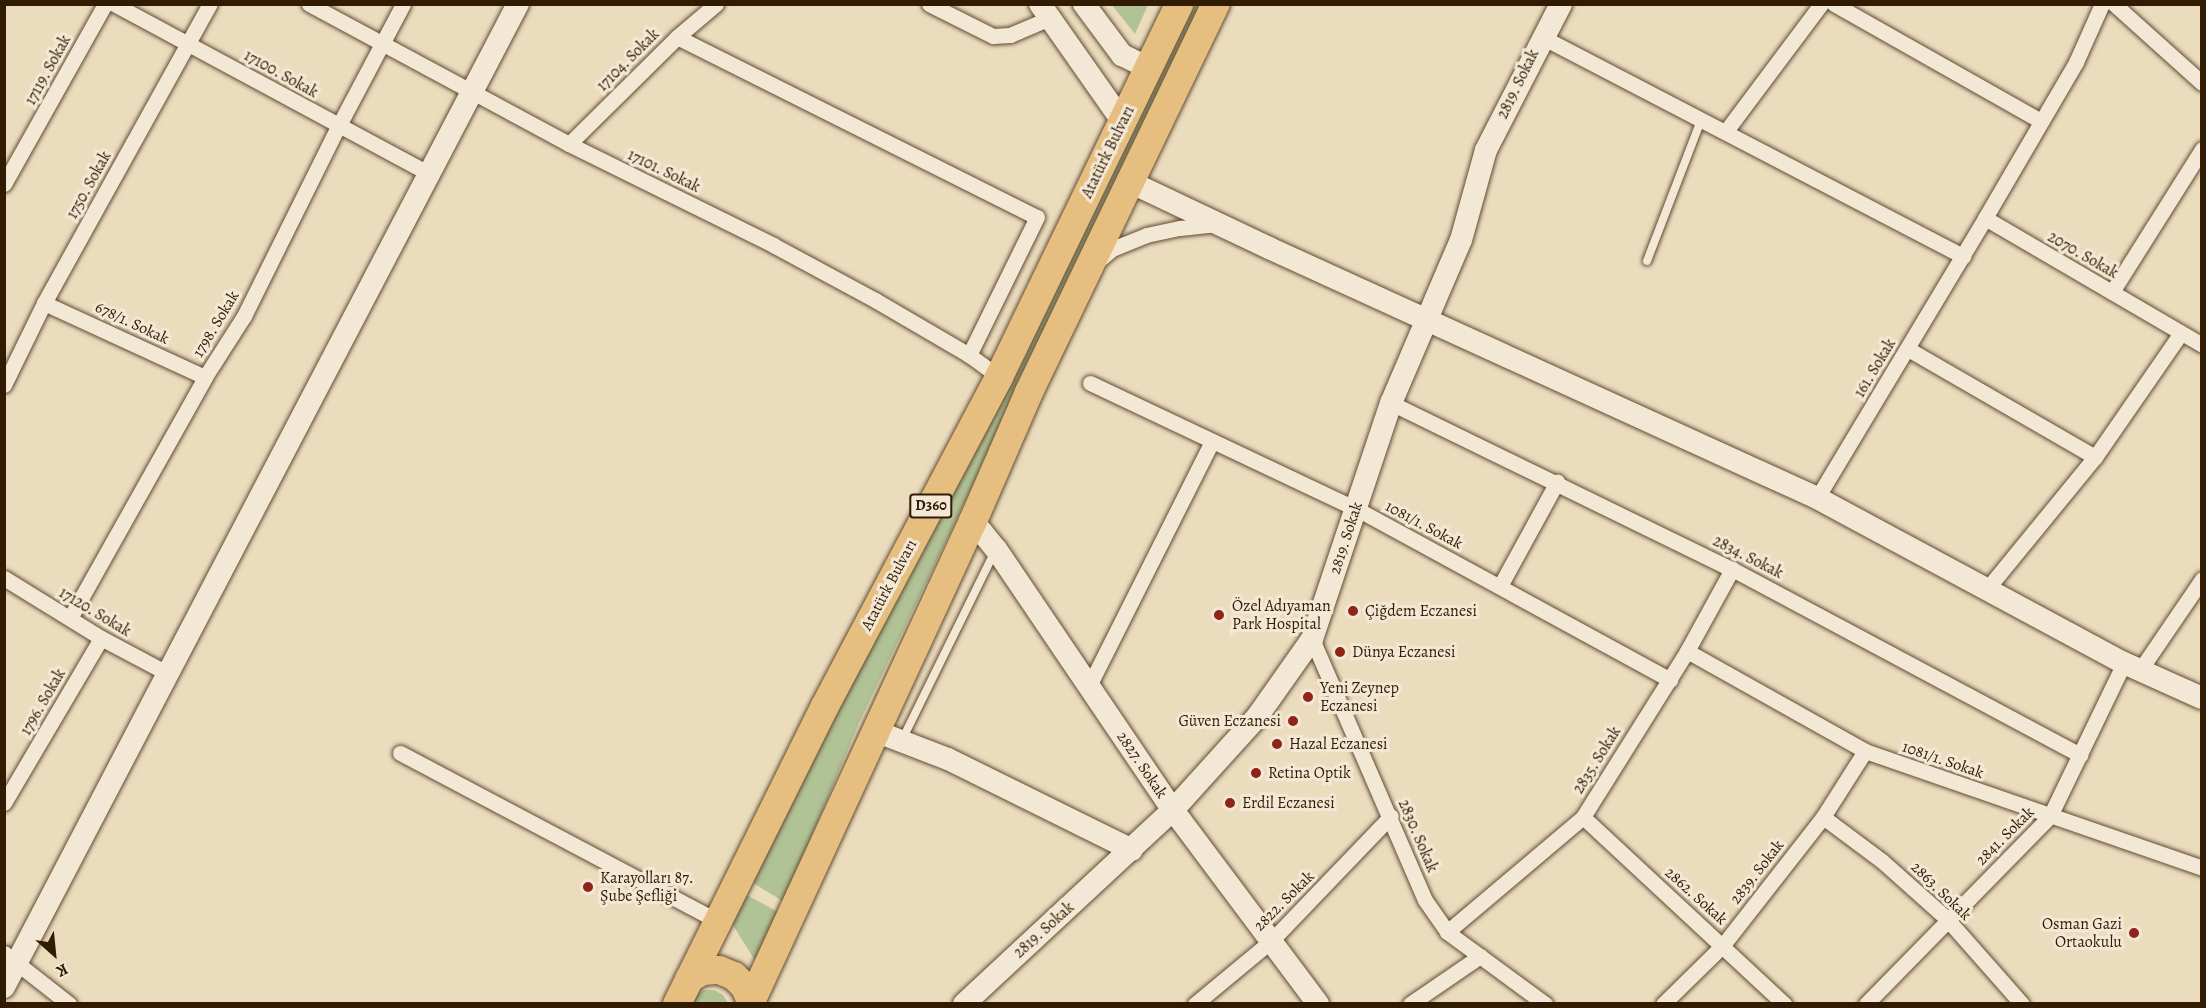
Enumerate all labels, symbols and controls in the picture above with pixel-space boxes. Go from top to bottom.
street label: 17104. Sokak [593,25,663,95]
street label: 17119. Sokak [21,31,75,109]
street label: 17100. Sokak [241,46,321,102]
street label: 2819. Sokak [1493,46,1543,122]
street label: Atatürk Bulvarı [1077,103,1139,201]
street label: 17101. Sokak [624,145,704,197]
street label: 1750. Sokak [62,148,116,222]
street label: 2070. Sokak [2044,227,2122,283]
street label: 1798. Sokak [189,287,243,361]
street label: 678/1. Sokak [92,297,172,349]
street label: 161. Sokak [1850,335,1900,401]
road number: D360 [908,494,954,518]
street label: 1081/1. Sokak [1382,497,1466,553]
street label: 2819. Sokak [1325,499,1367,577]
street label: 2834. Sokak [1710,531,1786,583]
street label: Atatürk Bulvarı [857,536,921,634]
street label: 17120. Sokak [55,583,135,641]
place label: Özel Adıyaman Park Hospital [1232,596,1331,634]
place label: Çiğdem Eczanesi [1365,601,1477,621]
marker: Çiğdem Eczanesi [1346,604,1360,618]
marker: Özel Adıyaman Park Hospital [1210,606,1228,624]
place label: Dünya Eczanesi [1352,642,1455,662]
marker: Dünya Eczanesi [1333,645,1347,659]
street label: 1796. Sokak [16,665,70,739]
place label: Yeni Zeynep Eczanesi [1320,678,1399,716]
marker: Yeni Zeynep Eczanesi [1301,690,1315,704]
place label: Güven Eczanesi [1178,711,1281,731]
marker: Güven Eczanesi [1286,714,1300,728]
street label: 2835. Sokak [1569,723,1625,797]
street label: 2827. Sokak [1113,728,1171,802]
place label: Hazal Eczanesi [1289,734,1388,754]
marker: Hazal Eczanesi [1270,737,1284,751]
street label: 1081/1. Sokak [1900,737,1986,783]
place label: Retina Optik [1268,763,1351,783]
marker: Retina Optik [1249,766,1263,780]
place label: Erdil Eczanesi [1242,793,1335,813]
marker: Erdil Eczanesi [1223,796,1237,810]
street label: 2830. Sokak [1394,796,1442,876]
street label: 2841. Sokak [1972,803,2038,869]
street label: 2839. Sokak [1726,836,1788,908]
street label: 2863. Sokak [1907,857,1975,925]
street label: 2862. Sokak [1661,863,1731,929]
street label: 2822. Sokak [1250,867,1318,935]
place label: Karayolları 87. Şube Şefliği [600,868,694,906]
marker: Karayolları 87. Şube Şefliği [581,880,595,894]
street label: 2819. Sokak [1010,898,1078,962]
place label: Osman Gazi Ortaokulu [2042,914,2122,952]
north arrow [24,924,84,984]
marker: Osman Gazi Ortaokulu [2127,926,2141,940]
text: K [53,958,72,982]

